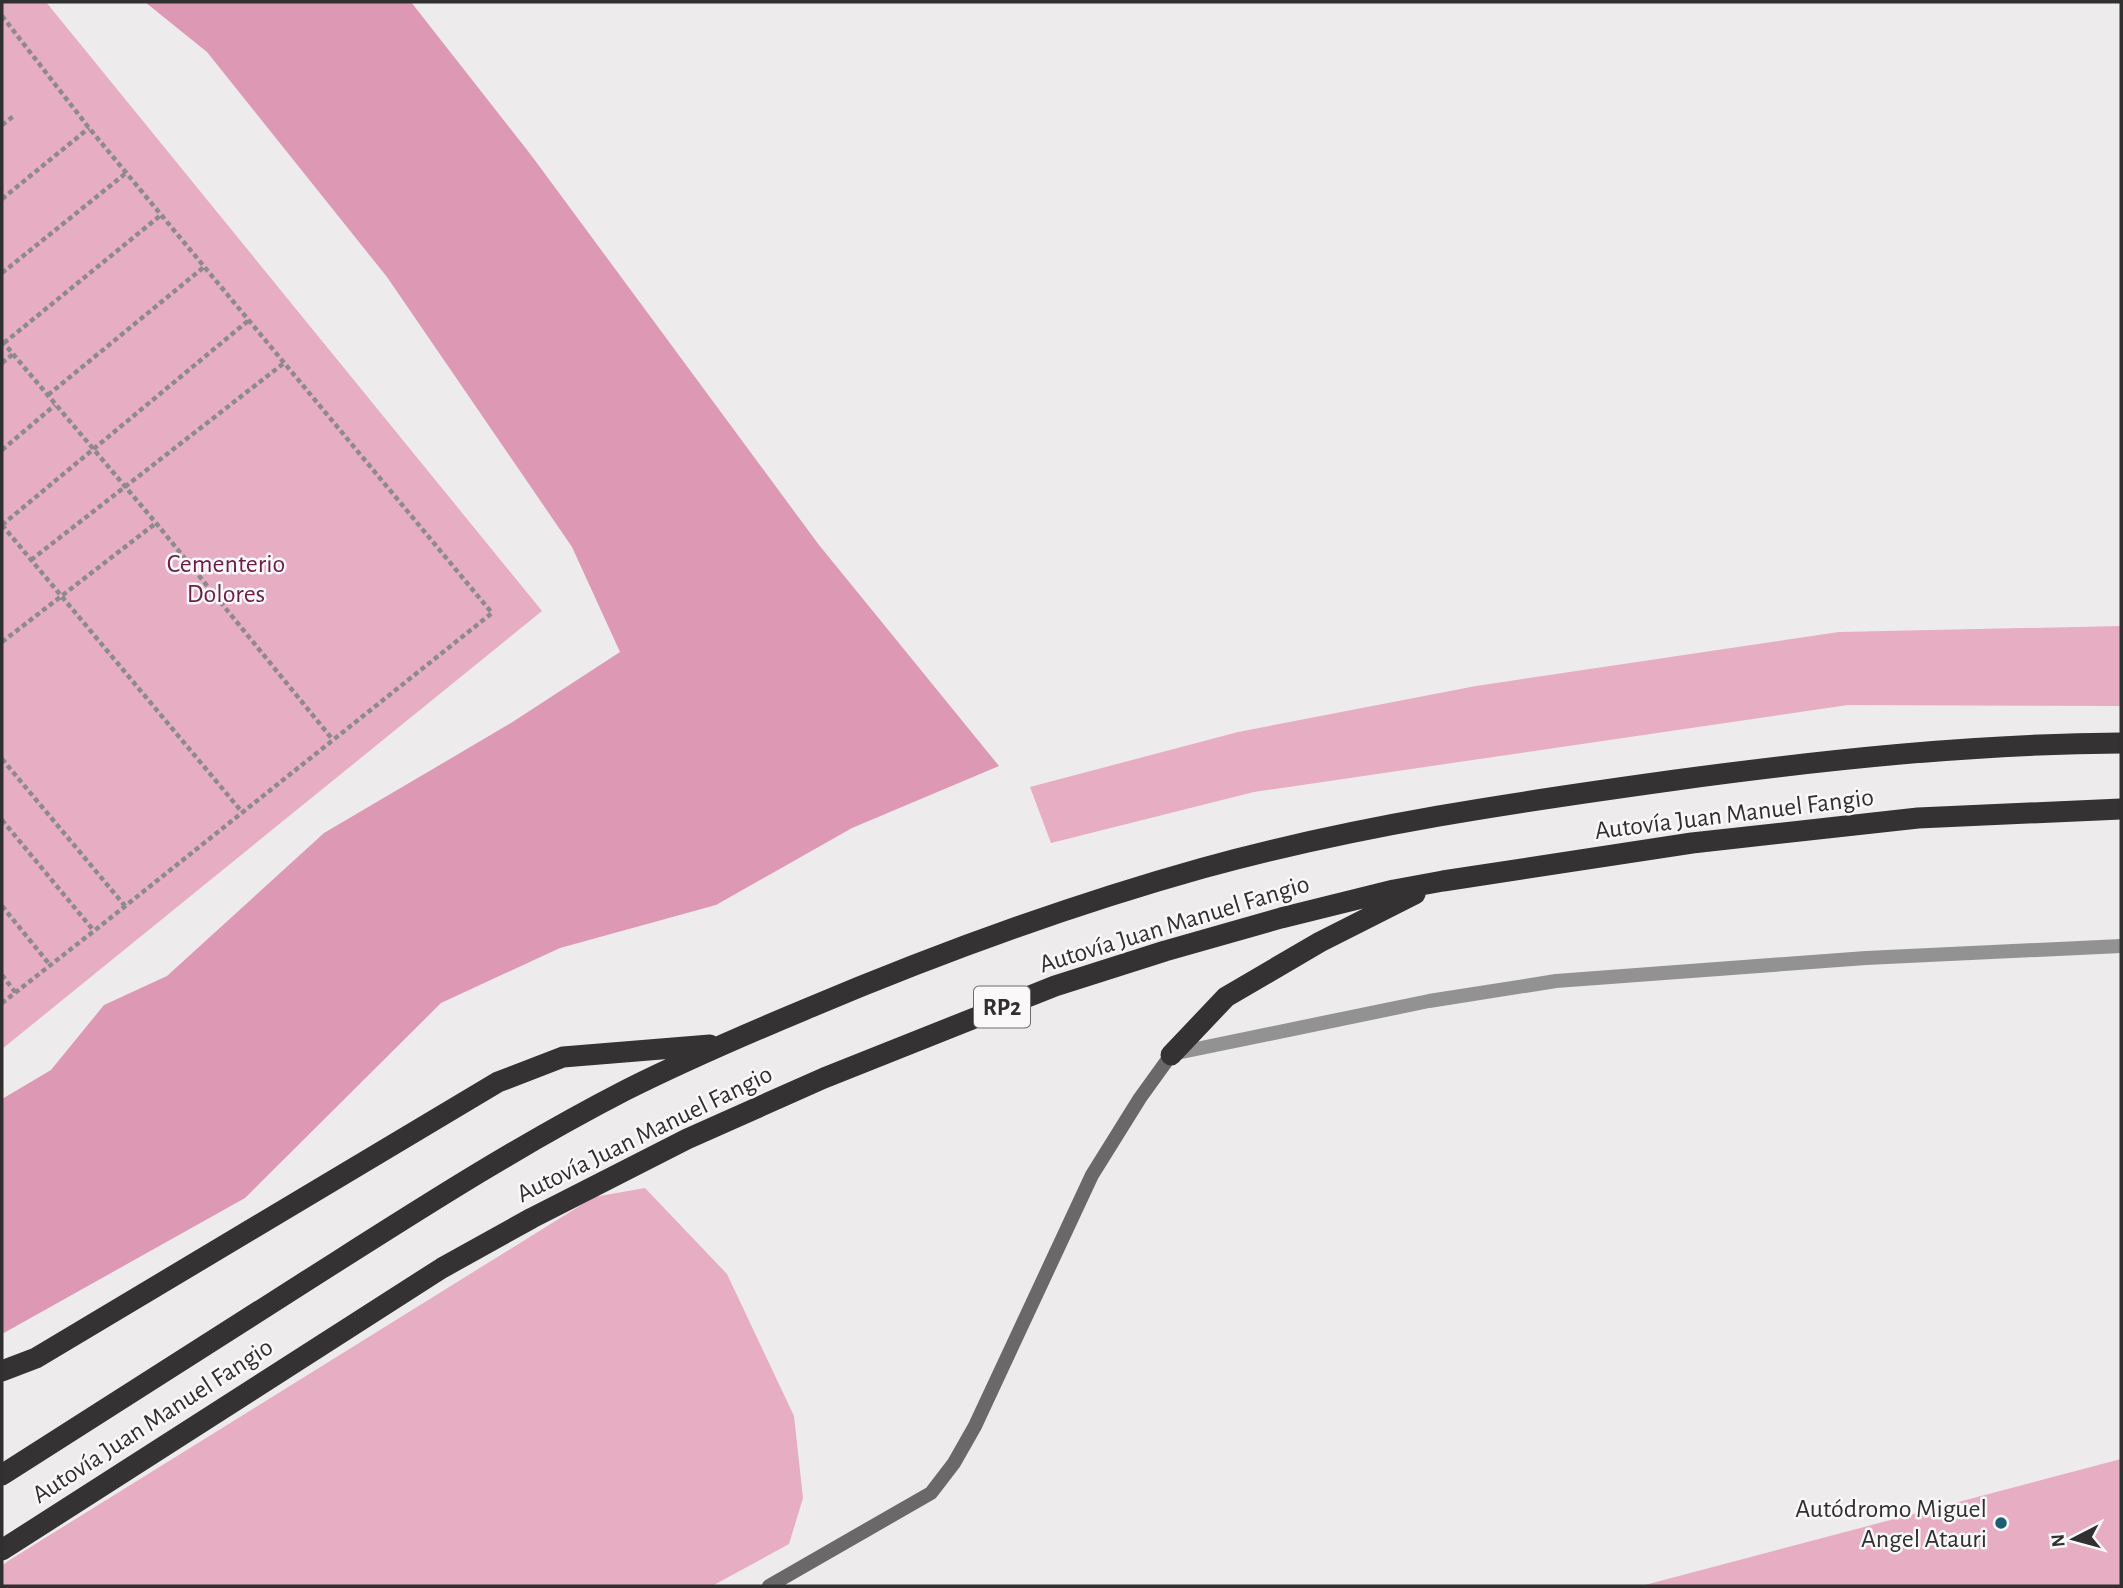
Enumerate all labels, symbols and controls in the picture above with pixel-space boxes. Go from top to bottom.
park label: Cementerio Dolores [167,551,285,607]
street label: Autovía Juan Manuel Fangio [1593,784,1875,844]
street label: Autovía Juan Manuel Fangio [1036,870,1312,977]
road number: RP2 [974,987,1030,1028]
street label: Autovía Juan Manuel Fangio [512,1061,776,1207]
street label: Autovía Juan Manuel Fangio [28,1333,277,1508]
place label: Autódromo Miguel Angel Atauri [1795,1496,1987,1552]
north arrow [2039,1504,2109,1574]
marker: Autódromo Miguel Angel Atauri [1993,1515,2009,1531]
text: N [2048,1533,2069,1548]

